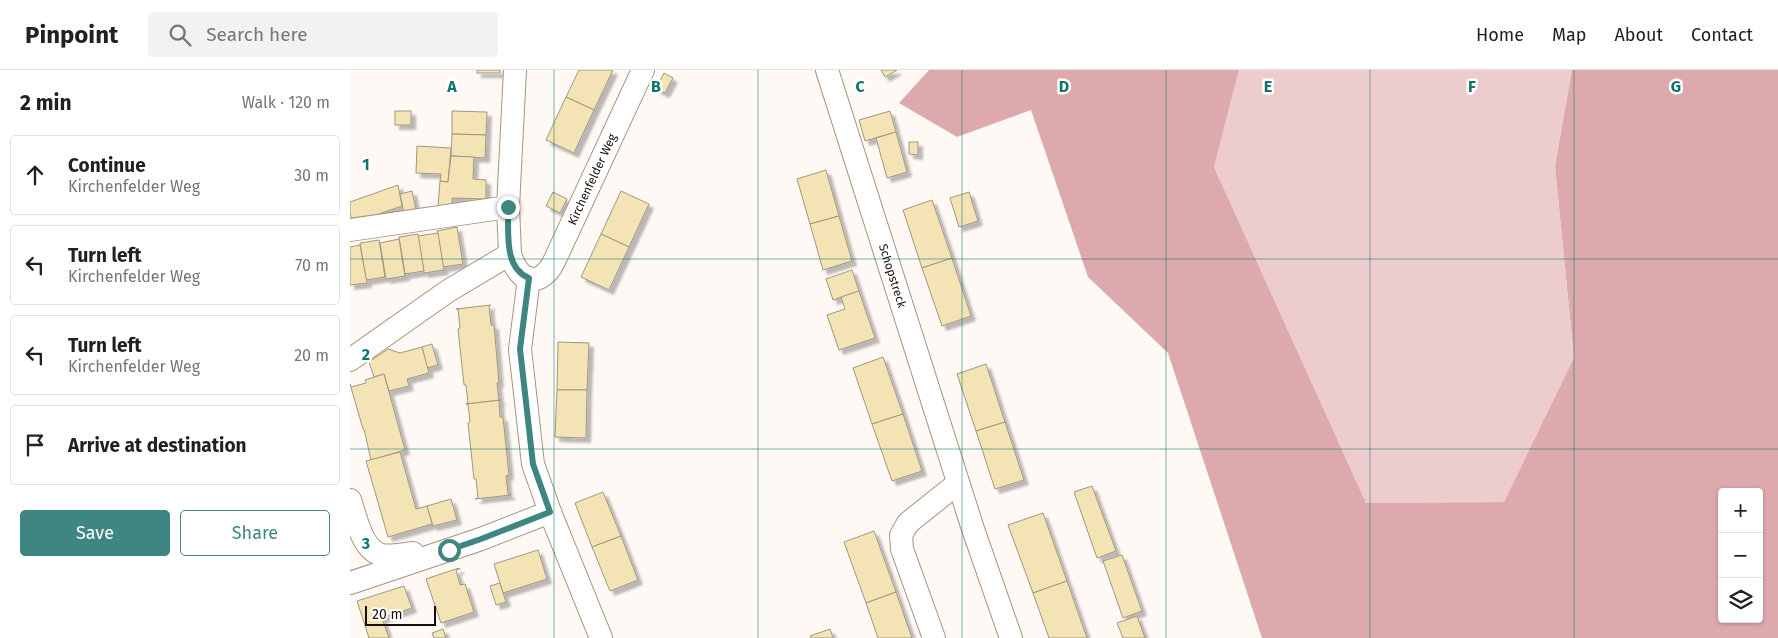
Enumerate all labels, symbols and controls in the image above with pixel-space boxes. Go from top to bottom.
search box [148,12,498,57]
text: Pinpoint [25,21,118,49]
icon: search [166,21,194,49]
text: Search here [206,23,308,46]
text: Home [1476,24,1524,46]
text: Map [1552,24,1586,46]
text: About [1614,24,1663,46]
text: Contact [1691,24,1753,46]
text: A [446,77,457,96]
text: B [651,77,661,96]
text: C [855,77,865,96]
text: D [1059,77,1069,96]
text: E [1264,77,1272,96]
text: F [1468,77,1476,96]
text: G [1671,77,1681,96]
text: 2 min [20,90,72,116]
text: Walk · 120 m [242,93,330,112]
street label: Kirchenfelder Weg [565,131,620,227]
text: Continue [68,154,146,177]
text: 1 [362,155,370,174]
icon: ahead [21,161,49,189]
text: 30 m [294,166,329,185]
text: Kirchenfelder Weg [68,177,200,196]
route end [497,196,520,219]
street label: Schopstreck [876,242,909,310]
text: Turn left [68,244,142,267]
icon: left [21,251,49,279]
text: 70 m [295,256,329,275]
text: Kirchenfelder Weg [68,267,200,286]
text: Turn left [68,334,142,357]
icon: left [21,341,49,369]
text: 2 [362,345,370,364]
text: 20 m [294,346,329,365]
text: Kirchenfelder Weg [68,357,200,376]
icon: arrive [21,431,49,459]
text: Arrive at destination [68,434,247,457]
map controls [1718,488,1763,623]
button: + [1718,488,1763,533]
button: Save [20,510,170,556]
button: Share [180,510,330,556]
button: − [1718,533,1763,578]
text: 3 [361,534,370,553]
route start [438,539,461,562]
button: layers [1718,578,1763,623]
scale bar [365,603,436,626]
text: 20 m [372,606,402,623]

